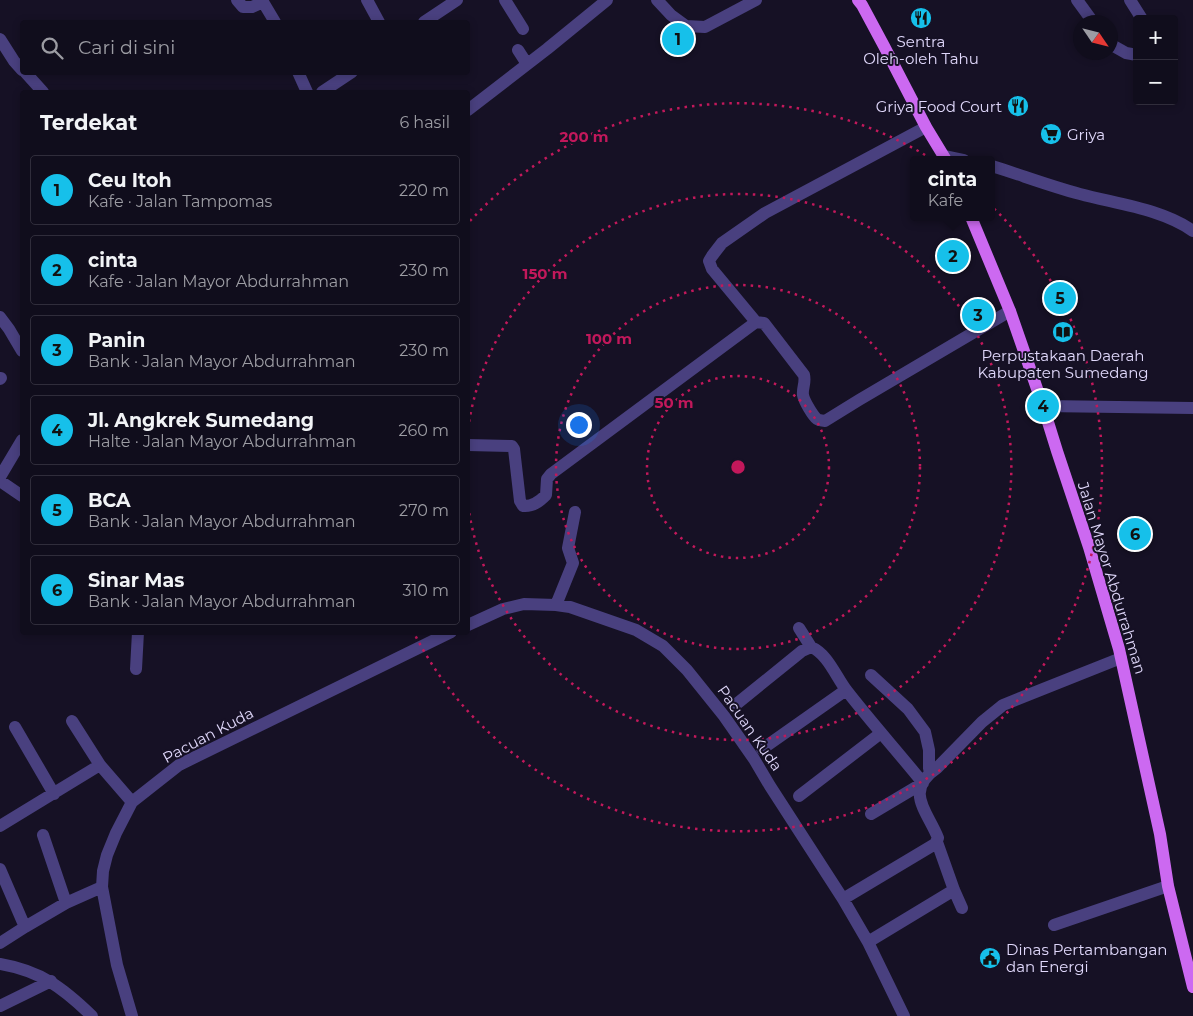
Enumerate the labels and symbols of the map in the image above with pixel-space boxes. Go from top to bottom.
restaurant icon: Sentra Oleh-oleh Tahu [909,6,933,30]
north arrow [1073,15,1118,60]
pin: 1 [662,20,694,58]
place label: Sentra Oleh-oleh Tahu [863,32,979,68]
restaurant icon: Griya Food Court [1006,94,1030,118]
place label: Griya Food Court [876,97,1002,116]
supermarket icon: Griya [1039,122,1063,146]
place label: Griya [1067,125,1105,144]
text: 200 m [559,127,609,146]
pin: 2 [937,237,969,275]
text: 150 m [523,264,567,283]
pin: 5 [1044,279,1076,317]
pin: 3 [962,296,994,334]
library icon: Perpustakaan Daerah Kabupaten Sumedang [1051,320,1075,344]
text: 100 m [586,329,632,348]
place label: Perpustakaan Daerah Kabupaten Sumedang [977,346,1149,382]
pin: 4 [1027,387,1059,425]
text: 50 m [654,393,694,412]
your location [566,412,592,438]
centre of rings [729,458,747,476]
street label: Jalan Mayor Abdurrahman [1073,479,1150,676]
pin: 6 [1119,515,1151,553]
street label: Pacuan Kuda [713,681,787,775]
street label: Pacuan Kuda [159,703,257,767]
place label: Dinas Pertambangan dan Energi [1006,940,1167,976]
public building icon: Dinas Pertambangan dan Energi [978,946,1002,970]

